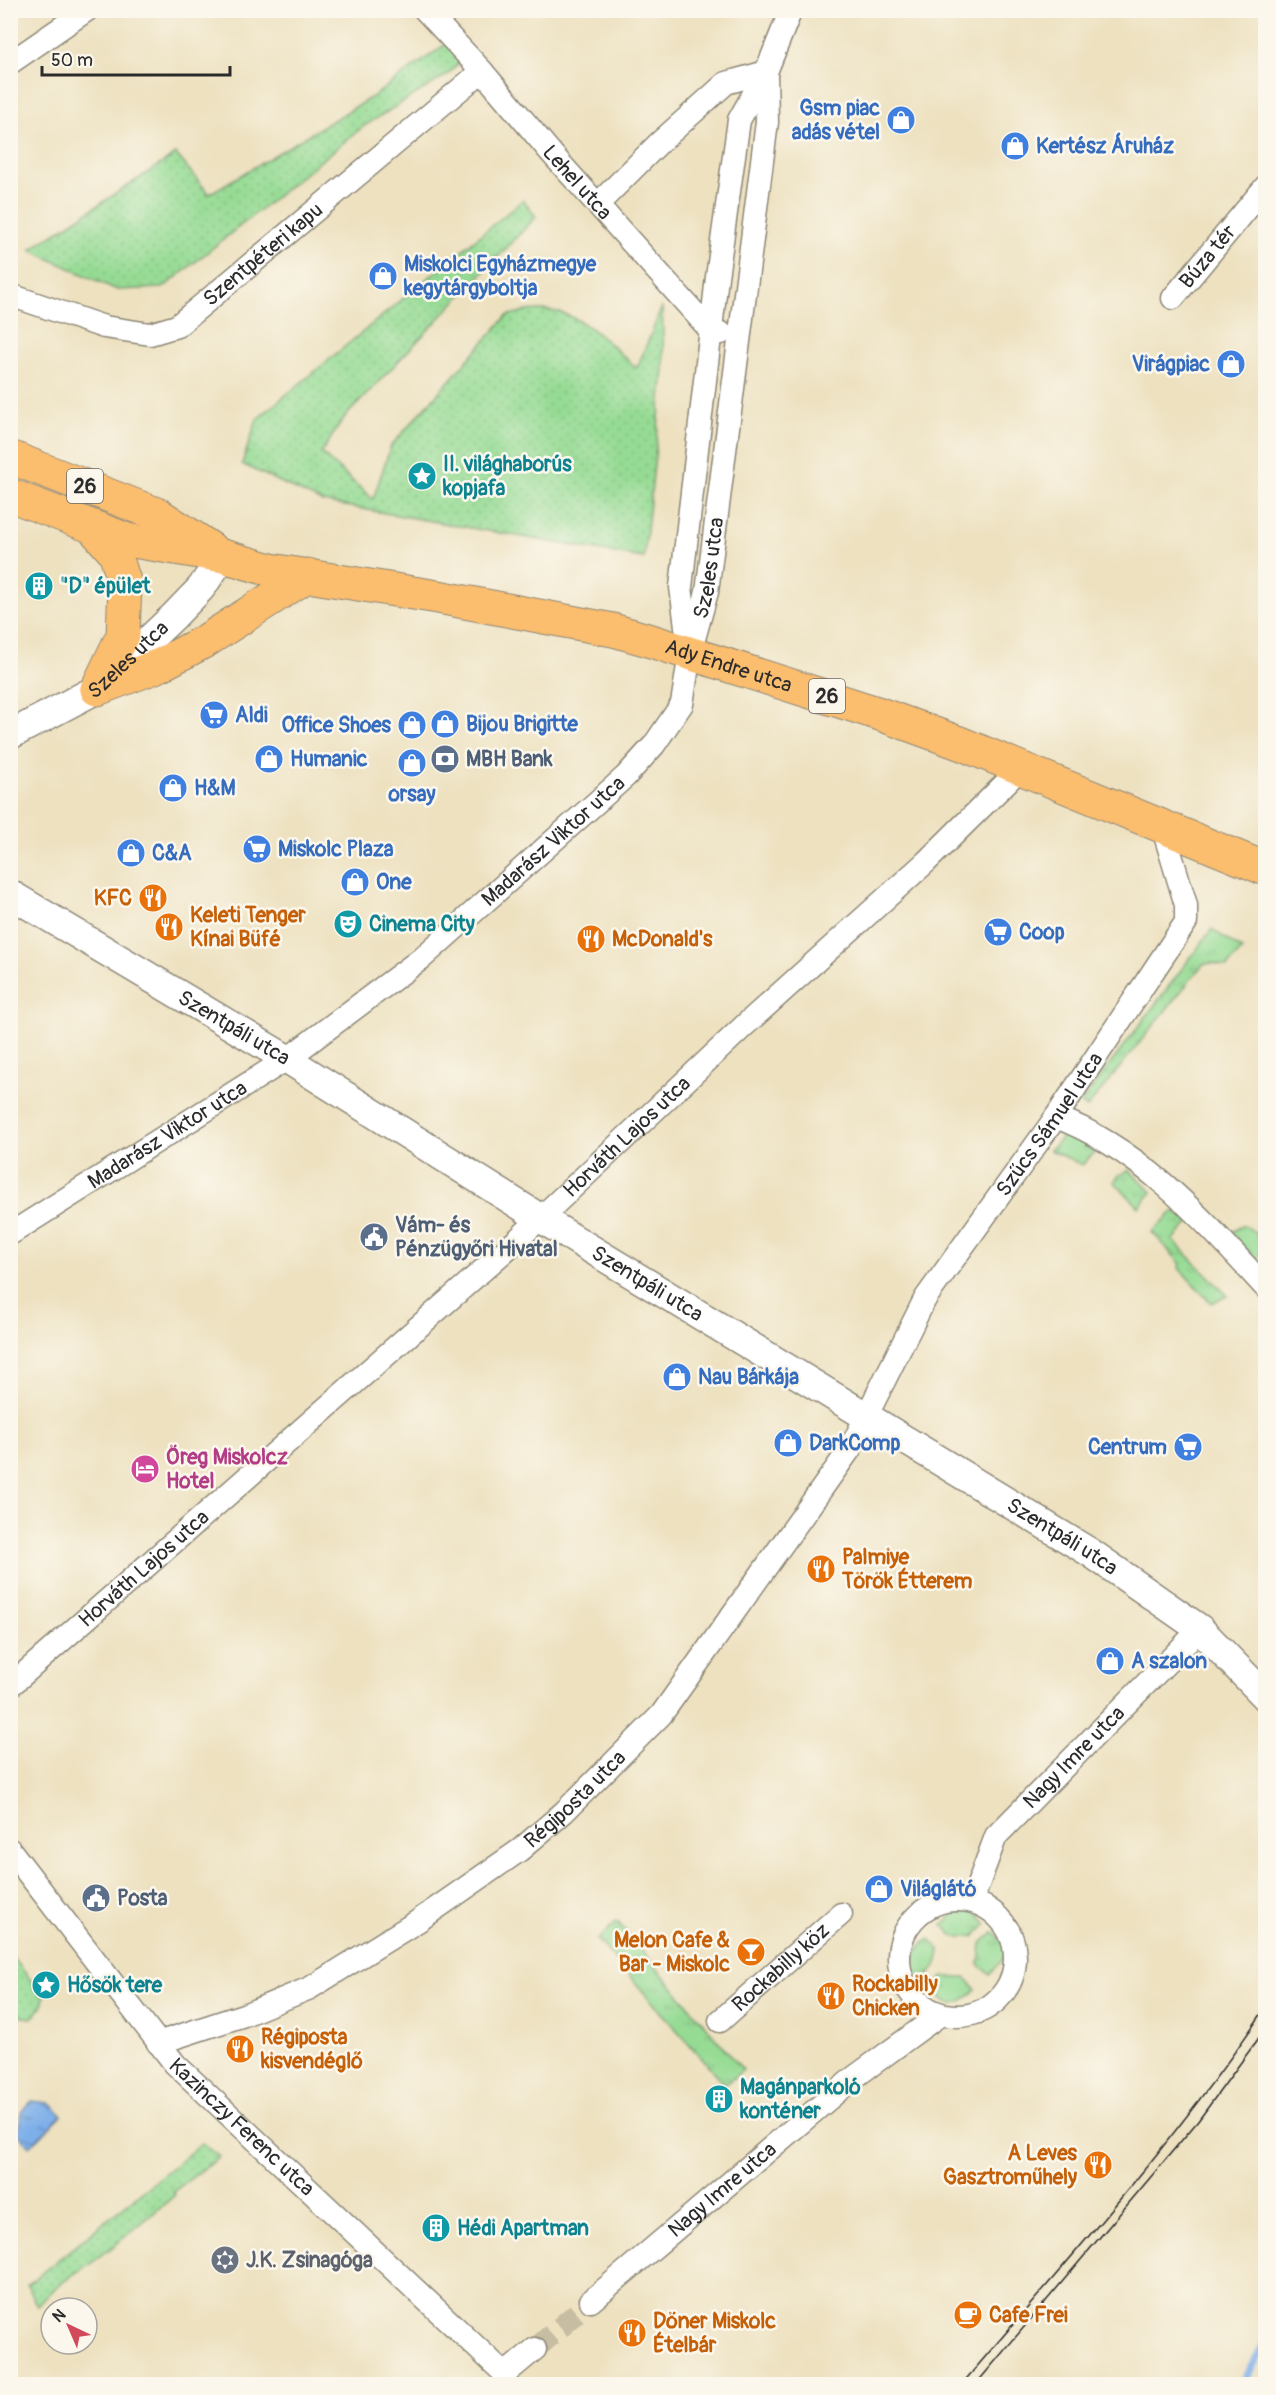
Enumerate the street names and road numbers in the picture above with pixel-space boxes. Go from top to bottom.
street label: Lehel utca [537,139,618,225]
street label: Szentpéteri kapu [197,196,328,312]
street label: Búza tér [1173,219,1242,294]
road number: 26 [67,469,103,503]
street label: Szeles utca [687,516,730,622]
street label: Szeles utca [83,615,174,705]
street label: Ady Endre utca [662,633,796,699]
road number: 26 [809,679,845,713]
street label: Madarász Viktor utca [476,770,631,912]
street label: Szentpáli utca [173,984,295,1071]
street label: Szűcs Sámuel utca [990,1047,1109,1202]
street label: Horváth Lajos utca [557,1070,696,1203]
street label: Madarász Viktor utca [82,1074,252,1195]
street label: Szentpáli utca [587,1239,708,1328]
street label: Szentpáli utca [1002,1492,1123,1581]
street label: Horváth Lajos utca [73,1504,215,1633]
street label: Nagy Imre utca [1017,1700,1130,1814]
street label: Régiposta utca [518,1744,632,1854]
street label: Rockabilly köz [726,1917,835,2018]
street label: Kazinczy Ferenc utca [163,2052,320,2202]
street label: Nagy Imre utca [662,2136,782,2243]

